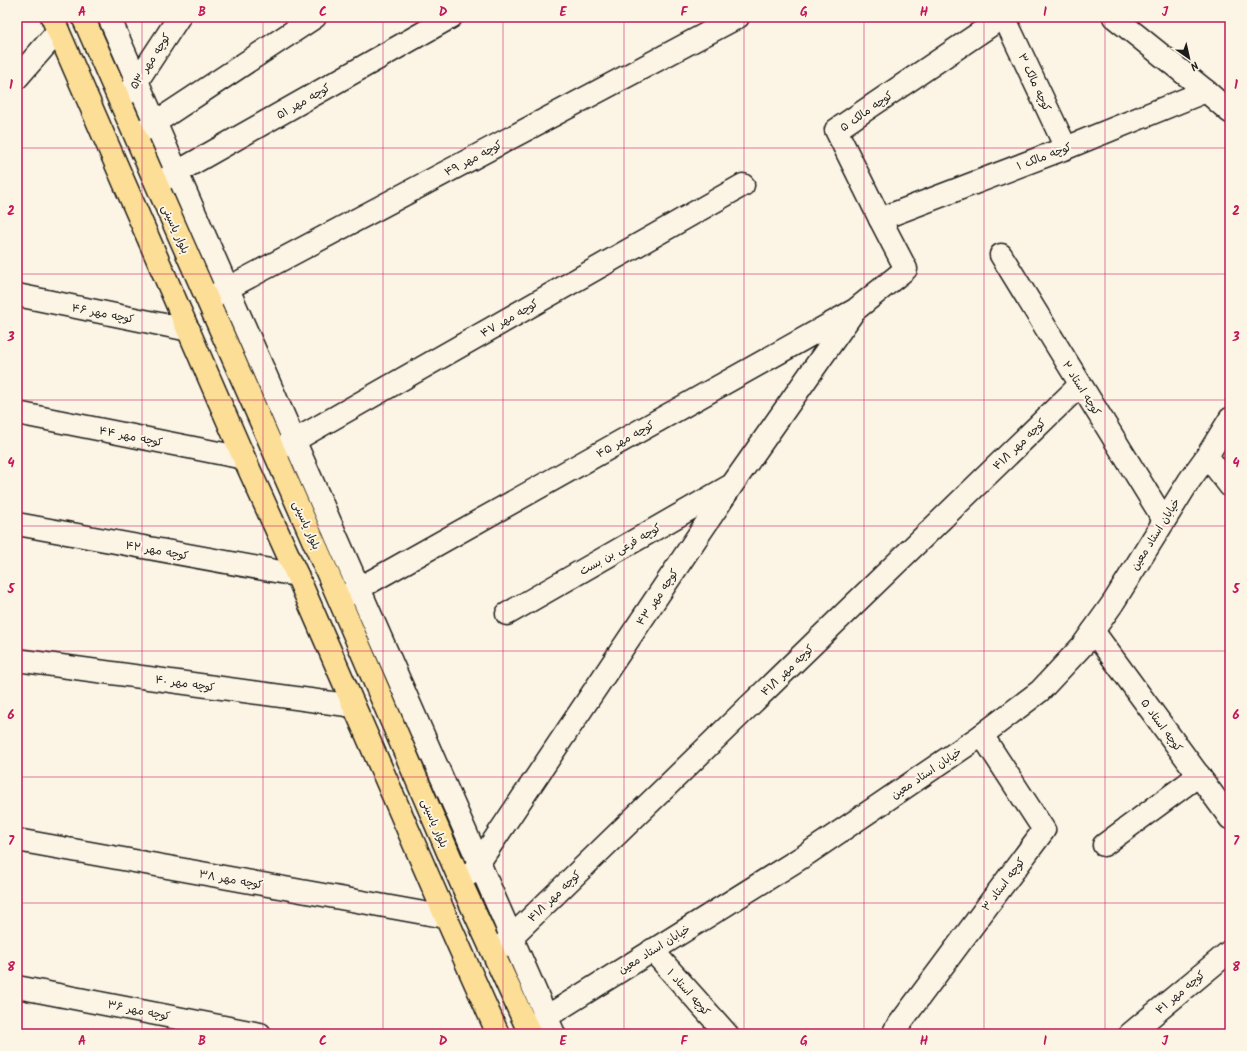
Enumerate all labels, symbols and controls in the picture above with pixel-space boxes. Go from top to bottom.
text: A [78,2,86,23]
text: B [198,2,206,23]
text: C [319,2,327,23]
text: D [439,2,448,23]
text: E [559,2,567,23]
text: F [680,2,688,23]
text: G [800,2,808,23]
text: H [920,2,929,23]
text: I [1043,2,1047,23]
text: J [1162,2,1169,23]
street label: کوچه مهر ۵۳ [126,29,176,93]
north arrow [1169,38,1209,78]
street label: کوچه مالک ۳ [1013,50,1056,115]
text: N [1186,56,1202,75]
text: 1 [9,75,13,96]
text: 1 [1234,75,1238,96]
street label: کوچه مهر ۵۱ [273,79,334,125]
street label: کوچه مالک ۵ [836,87,897,137]
street label: کوچه مهر ۴۹ [441,136,506,182]
street label: کوچه مالک ۱ [1014,138,1075,176]
text: 2 [7,201,15,222]
text: 2 [1232,201,1240,222]
street label: بلوار یاسینی [156,202,194,257]
street label: کوچه مهر ۴۷ [477,295,542,343]
street label: کوچه مهر ۴۶ [70,299,136,329]
text: 3 [6,327,15,348]
text: 3 [1231,327,1240,348]
street label: کوچه استاد ۲ [1057,358,1105,420]
street label: کوچه مهر ۴۱/۱ [989,414,1051,475]
street label: کوچه مهر ۴۵ [593,416,658,463]
street label: کوچه مهر ۴۴ [97,422,164,452]
text: 4 [7,453,15,474]
text: 4 [1232,453,1240,474]
street label: خیابان استاد معین [1126,495,1185,574]
street label: بلوار یاسینی [287,498,325,553]
street label: کوچه فرعی بن بست [576,519,665,581]
street label: کوچه مهر ۴۲ [124,537,190,565]
street label: کوچه مهر ۴۳ [632,565,684,630]
text: 5 [7,579,16,600]
text: 5 [1232,579,1241,600]
street label: کوچه مهر ۴۱/۱ [757,640,819,701]
street label: کوچه مهر ۴۰ [154,671,216,697]
street label: کوچه استاد ۵ [1136,695,1187,756]
text: 6 [7,705,15,726]
text: 6 [1232,705,1240,726]
street label: خیابان استاد معین [888,743,966,804]
street label: بلوار یاسینی [416,796,453,851]
text: 7 [8,831,15,852]
text: 7 [1233,831,1240,852]
street label: کوچه استاد ۳ [978,854,1030,915]
street label: کوچه مهر ۳۸ [197,866,265,895]
street label: کوچه مهر ۴۱/۱ [524,866,586,927]
street label: خیابان استاد معین [615,920,694,979]
text: 8 [7,957,15,978]
text: 8 [1232,957,1240,978]
street label: کوچه استاد ۱ [662,965,715,1021]
street label: کوچه مهر ۴۱ [1152,966,1210,1019]
street label: کوچه مهر ۳۶ [106,996,172,1026]
text: A [78,1031,86,1051]
text: B [198,1031,206,1051]
text: C [319,1031,327,1051]
text: D [439,1031,448,1051]
text: E [559,1031,567,1051]
text: F [680,1031,688,1051]
text: G [800,1031,808,1051]
text: H [920,1031,929,1051]
text: I [1043,1031,1047,1051]
text: J [1162,1031,1169,1051]

